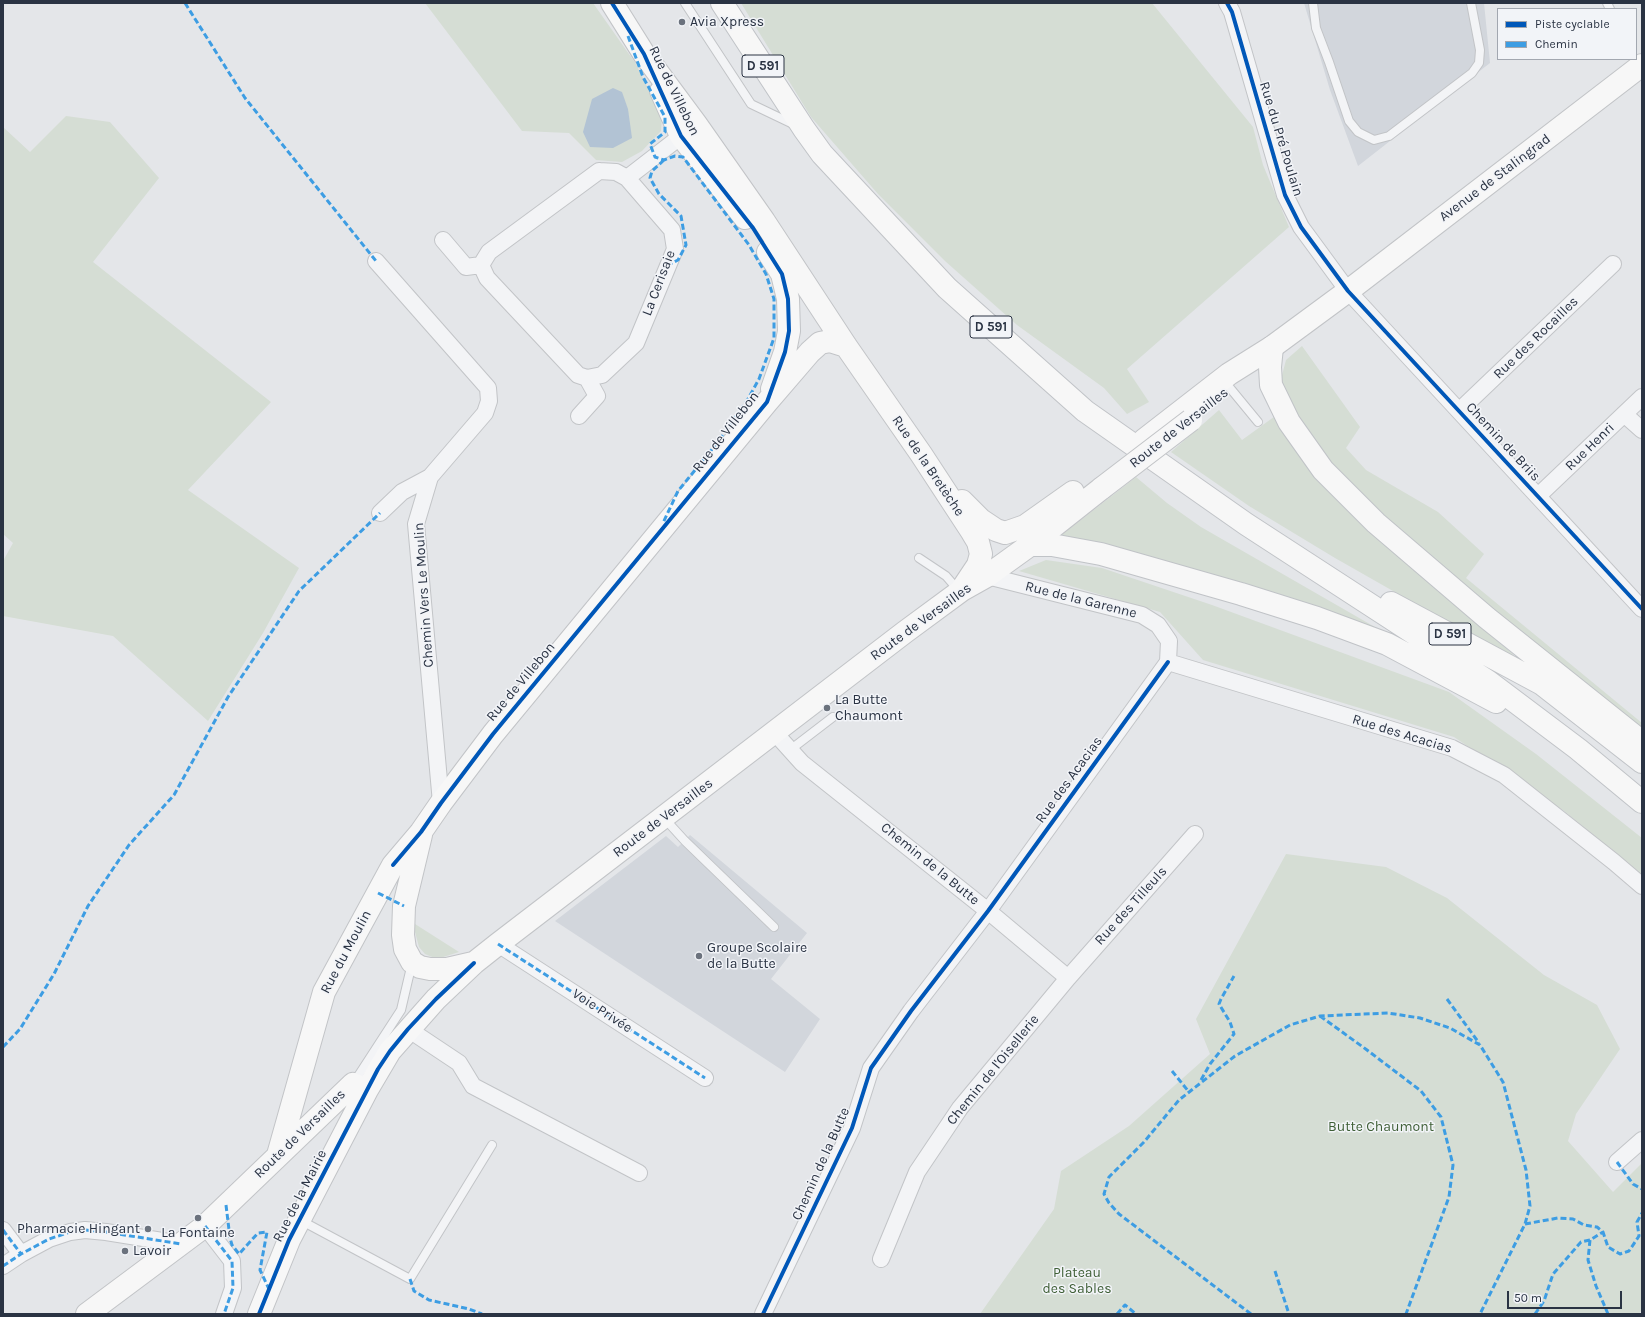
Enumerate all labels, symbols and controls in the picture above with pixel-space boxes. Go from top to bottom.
legend [1497,8,1637,60]
place label: Avia Xpress [690,14,764,30]
marker: Avia Xpress [677,17,687,27]
text: Piste cyclable [1535,17,1610,31]
text: Chemin [1535,37,1578,51]
street label: Rue de Villebon [645,43,703,139]
road number: D 591 [742,55,784,77]
street label: Rue du Pré Poulain [1256,80,1306,198]
street label: Avenue de Stalingrad [1436,131,1554,225]
street label: La Cerisaie [639,248,679,318]
street label: Rue des Rocailles [1490,293,1582,383]
road number: D 591 [970,316,1012,338]
street label: Route de Versailles [1126,384,1232,472]
street label: Rue de Villebon [689,388,763,476]
street label: Chemin de Briis [1462,399,1544,485]
street label: Rue de la Bretèche [888,413,968,519]
street label: Rue Henri [1562,419,1618,475]
street label: Chemin Vers Le Moulin [411,522,437,668]
street label: Rue de la Garenne [1023,578,1139,622]
street label: Route de Versailles [867,580,975,664]
road number: D 591 [1429,623,1471,645]
street label: Rue de Villebon [483,639,559,725]
place label: La Butte Chaumont [835,692,903,724]
marker: La Butte Chaumont [822,703,832,713]
street label: Rue des Acacias [1350,711,1454,757]
street label: Rue des Acacias [1032,733,1106,827]
street label: Route de Versailles [610,775,716,861]
street label: Chemin de la Butte [877,819,983,909]
street label: Rue des Tilleuls [1091,863,1171,949]
street label: Rue du Moulin [317,907,375,997]
place label: Groupe Scolaire de la Butte [707,940,807,972]
marker: Groupe Scolaire de la Butte [694,951,704,961]
street label: Voie Privée [569,985,635,1037]
street label: Chemin de l'Oisellerie [943,1011,1043,1129]
street label: Route de Versailles [251,1086,349,1182]
street label: Chemin de la Butte [789,1105,853,1223]
park label: Butte Chaumont [1328,1119,1434,1135]
street label: Rue de la Mairie [269,1147,331,1245]
marker: La Fontaine [193,1213,203,1223]
place label: Pharmacie Hingant [17,1221,140,1237]
marker: Pharmacie Hingant [143,1224,153,1234]
place label: La Fontaine [161,1225,235,1241]
place label: Lavoir [133,1243,171,1259]
marker: Lavoir [120,1246,130,1256]
park label: Plateau des Sables [1042,1265,1112,1298]
scale bar [1509,1283,1624,1309]
text: 50 m [1514,1291,1542,1305]

